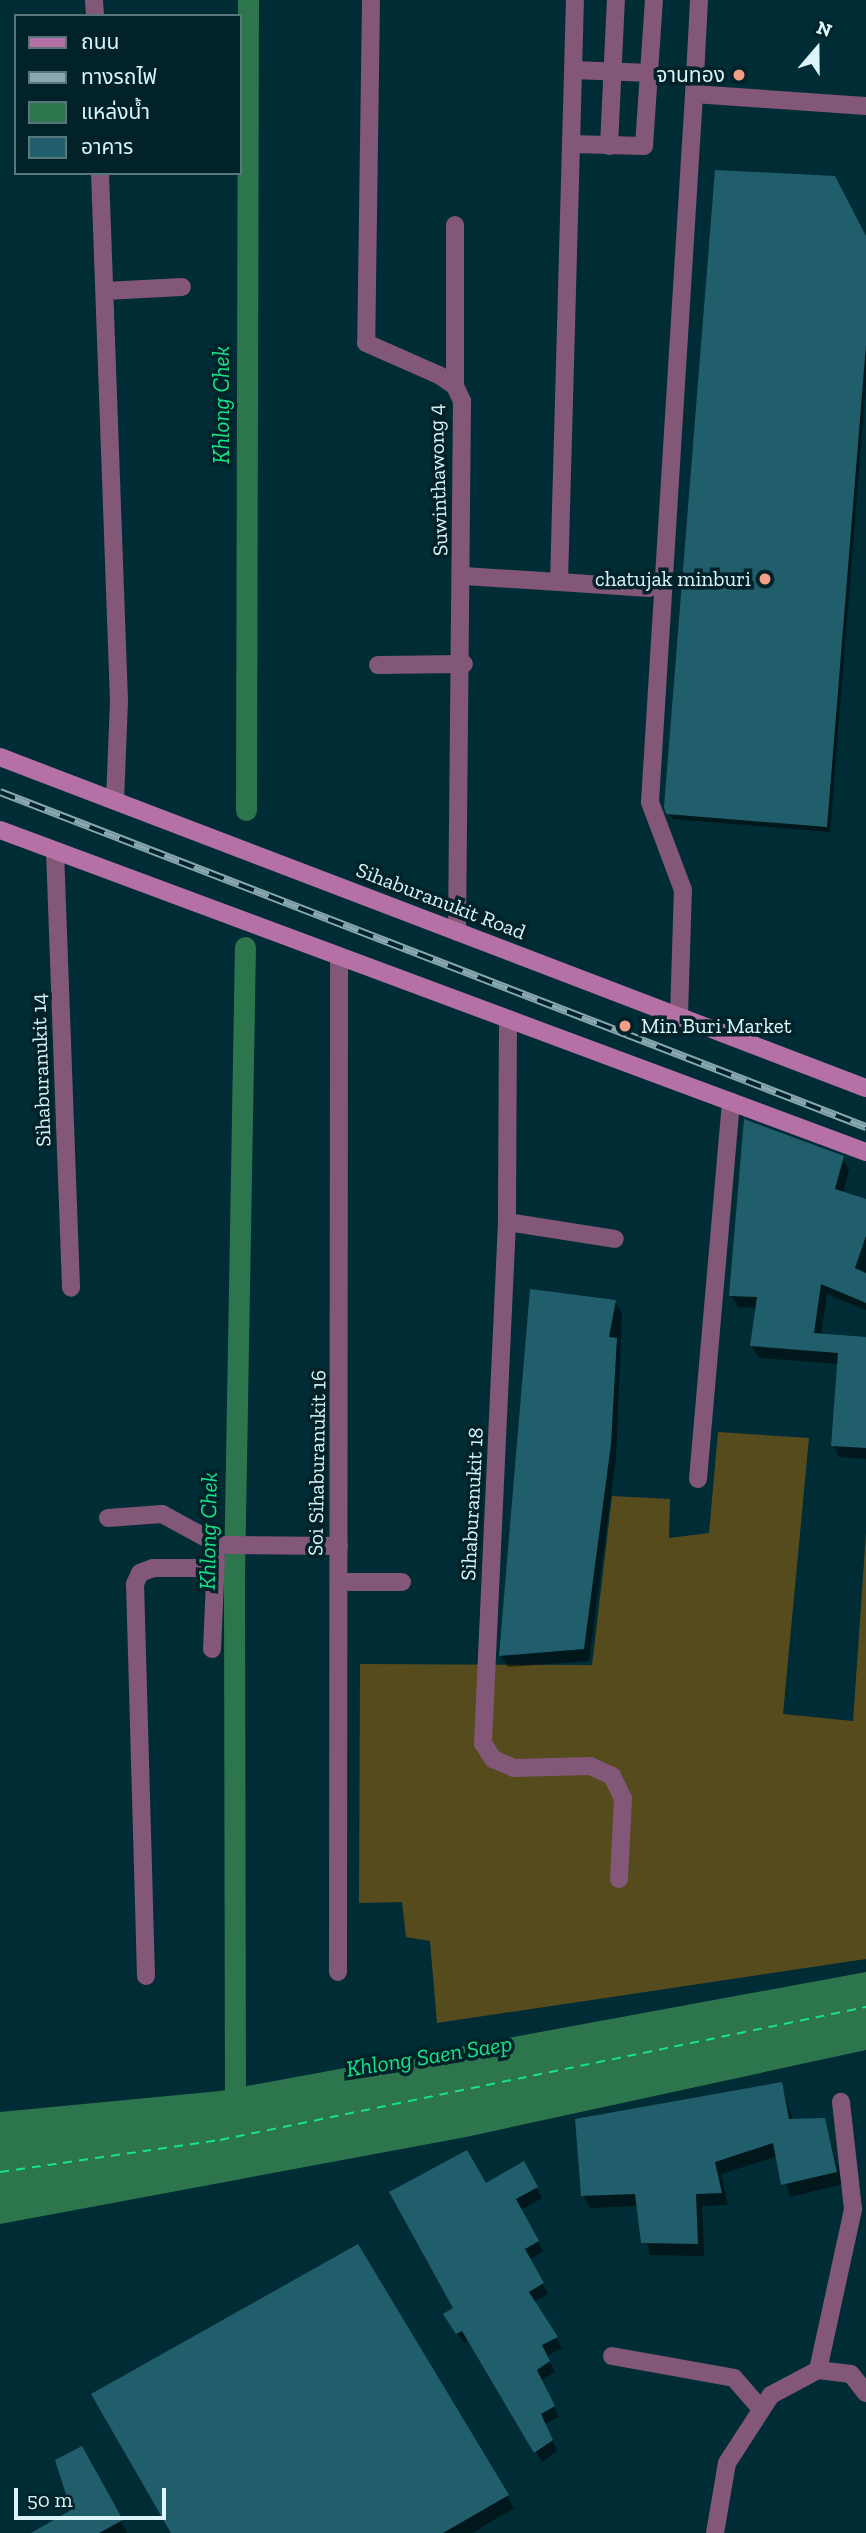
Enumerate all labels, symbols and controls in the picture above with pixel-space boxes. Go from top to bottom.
legend [14,14,242,175]
north arrow [782,14,852,84]
text: N [814,16,835,42]
text: ถนน [81,29,119,54]
place label: จานทอง [656,62,725,88]
text: ทางรถไฟ [81,64,157,89]
marker: จานทอง [731,67,747,83]
text: แหล่งน้ำ [81,99,150,124]
text: อาคาร [81,134,133,159]
water label: Khlong Chek [207,346,235,464]
street label: Suwinthawong 4 [423,403,453,557]
place label: chatujak minburi [595,566,751,592]
marker: chatujak minburi [757,571,773,587]
street label: Sihaburanukit Road [353,857,529,945]
street label: Sihaburanukit 14 [26,993,56,1147]
place label: Min Buri Market [641,1013,792,1039]
marker: Min Buri Market [615,1016,635,1036]
street label: Soi Sihaburanukit 16 [303,1370,331,1556]
street label: Sihaburanukit 18 [455,1427,489,1581]
water label: Khlong Chek [193,1472,223,1590]
water label: Khlong Saen Saep [344,2029,514,2083]
scale bar [18,2474,170,2518]
text: 50 m [27,2487,73,2512]

